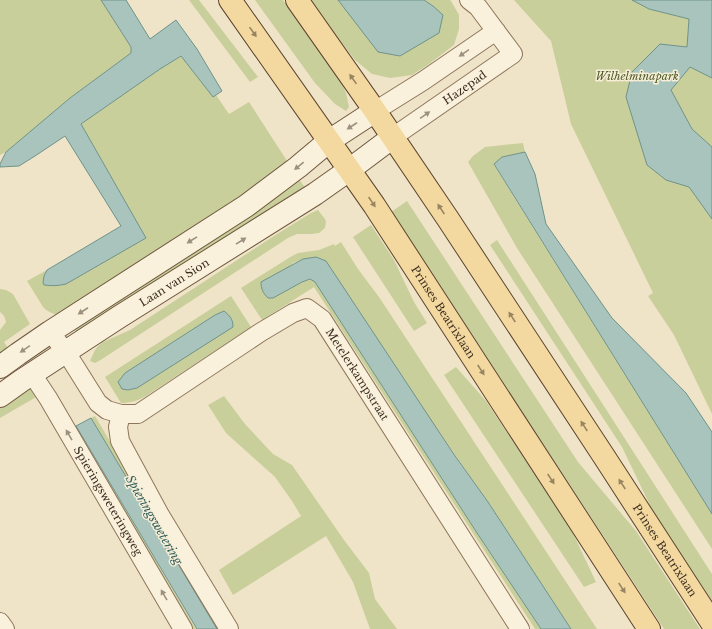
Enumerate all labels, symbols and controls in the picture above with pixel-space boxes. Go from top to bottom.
one-way arrow [249,27,257,37]
one-way arrow [459,49,469,57]
street label: Hazepad [440,67,489,107]
park label: Wilhelminapark [595,69,679,83]
one-way arrow [349,73,357,84]
one-way arrow [420,111,430,119]
one-way arrow [347,122,357,130]
one-way arrow [293,162,304,171]
one-way arrow [368,197,376,208]
one-way arrow [437,204,445,214]
one-way arrow [187,236,197,244]
one-way arrow [235,237,247,244]
street label: Laan van Sion [137,255,212,310]
street label: Prinses Beatrixlaan [408,263,479,361]
one-way arrow [77,307,89,314]
one-way arrow [509,311,516,323]
street label: Metelerkampstraat [323,326,392,424]
one-way arrow [19,345,30,353]
one-way arrow [477,364,484,376]
one-way arrow [580,421,588,431]
one-way arrow [66,429,73,441]
street label: Spieringsweteringweg [71,444,146,558]
water label: Spieringswetering [123,472,187,568]
one-way arrow [548,473,555,485]
one-way arrow [618,479,626,490]
street label: Prinses Beatrixlaan [630,501,700,600]
one-way arrow [618,583,626,593]
one-way arrow [160,589,167,601]

